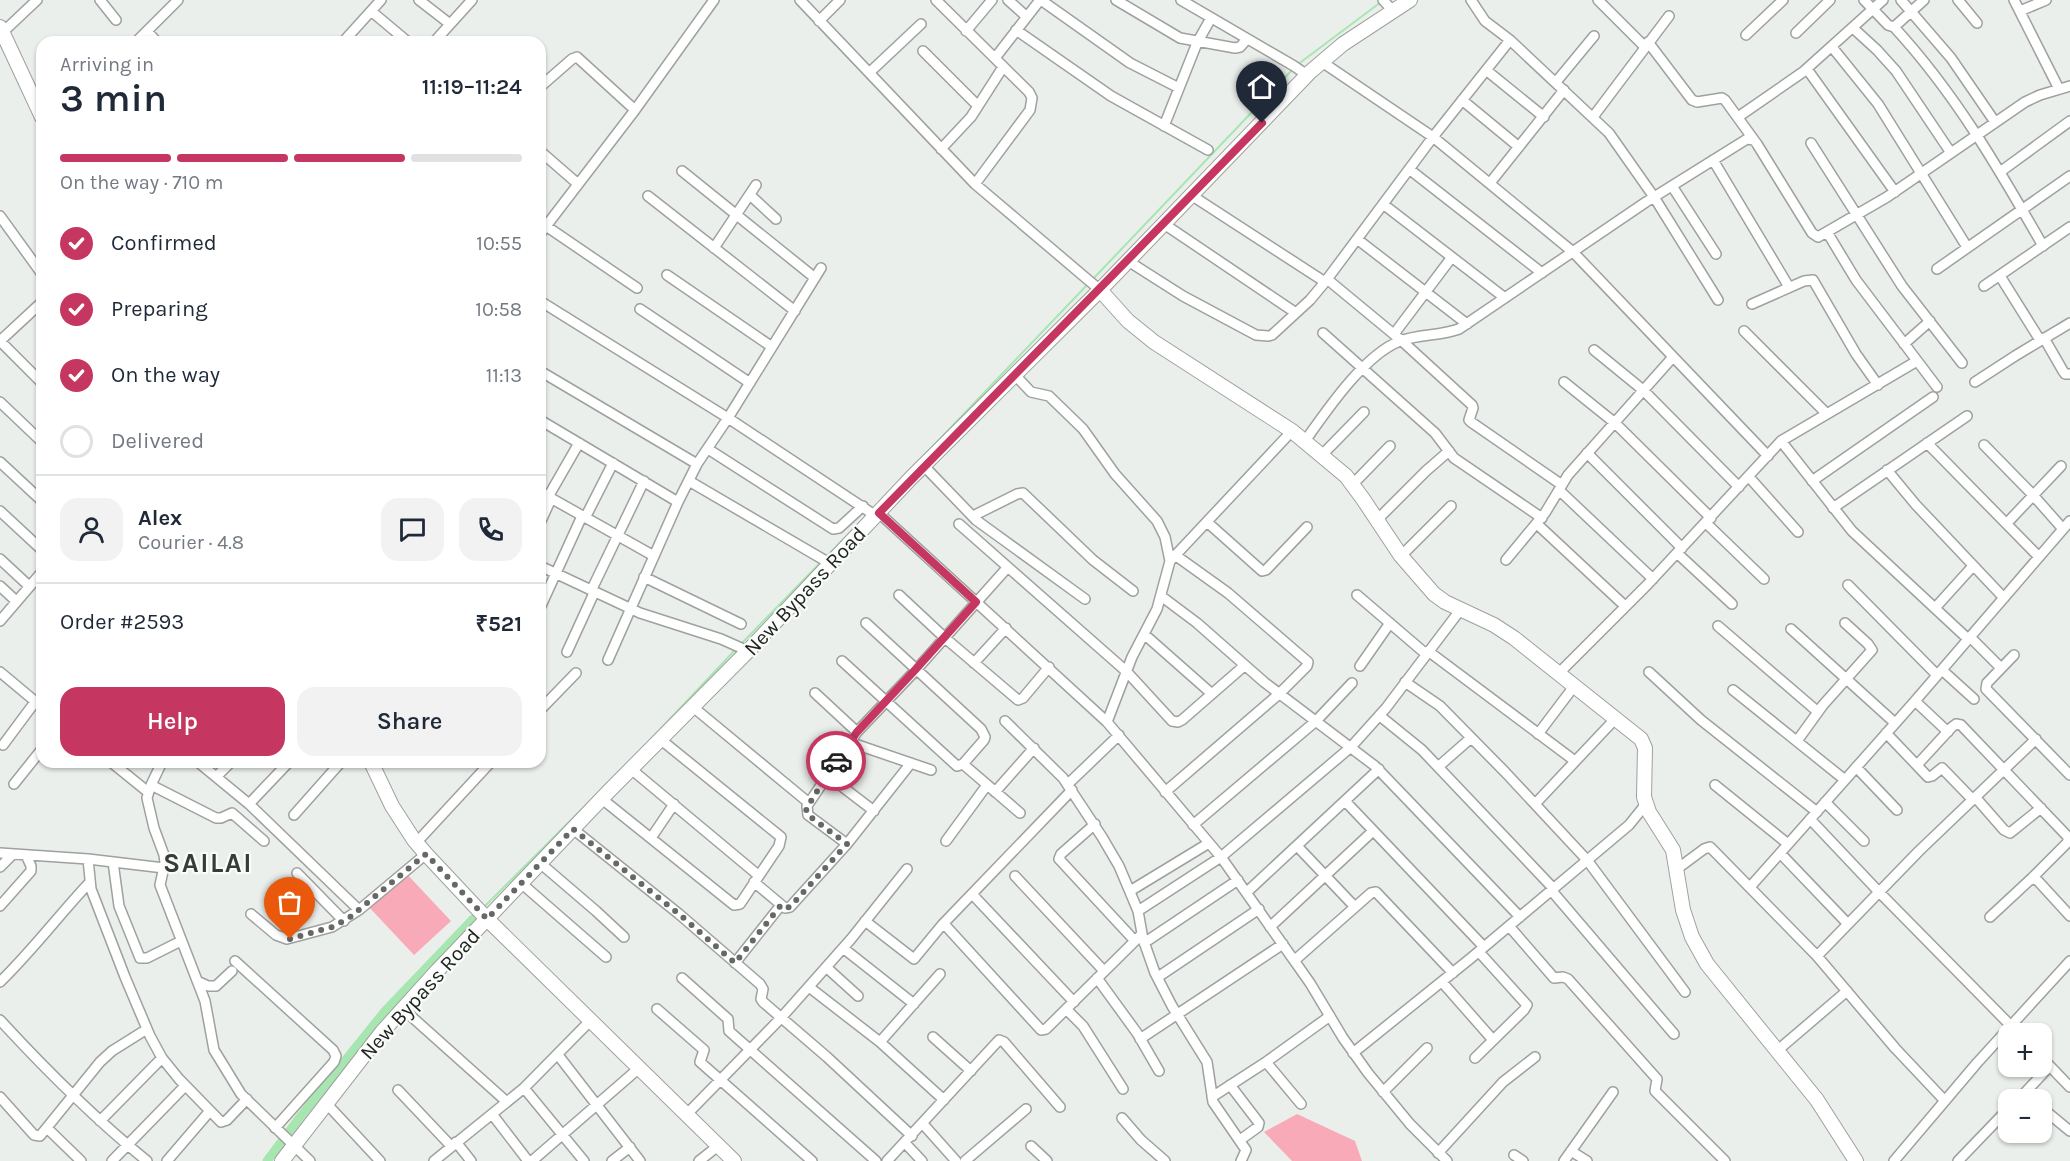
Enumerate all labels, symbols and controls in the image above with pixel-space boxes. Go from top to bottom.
text: Arriving in [60,53,154,76]
pin [1236,61,1287,123]
icon: home [1245,70,1278,103]
text: 11:19–11:24 [422,74,522,100]
text: 3 min [60,75,167,121]
text: On the way · 710 m [60,171,224,194]
icon: check [60,227,93,260]
text: Confirmed [111,230,217,256]
text: 10:55 [476,232,522,255]
icon: check [60,293,93,326]
text: Preparing [111,296,208,322]
text: 10:58 [475,298,522,321]
icon: check [60,359,93,392]
text: On the way [111,362,220,388]
text: 11:13 [486,364,522,387]
text: Delivered [111,428,204,454]
button: person [60,498,123,561]
button: chat [381,498,444,561]
button: phone [459,498,522,561]
text: Alex [138,505,182,531]
street label: New Bypass Road [739,522,871,660]
text: Courier · 4.8 [138,531,244,554]
text: Order #2593 [60,609,184,635]
text: ₹521 [475,611,522,637]
button: Help [60,687,285,756]
button: Share [297,687,522,756]
courier [806,731,866,791]
icon: car [820,745,853,778]
district label: SAILAI [163,847,253,879]
pin [264,877,315,939]
icon: bag [273,886,306,919]
street label: New Bypass Road [355,924,485,1064]
map controls [1998,1023,2052,1143]
button: + [1998,1023,2052,1077]
button: − [1998,1089,2052,1143]

